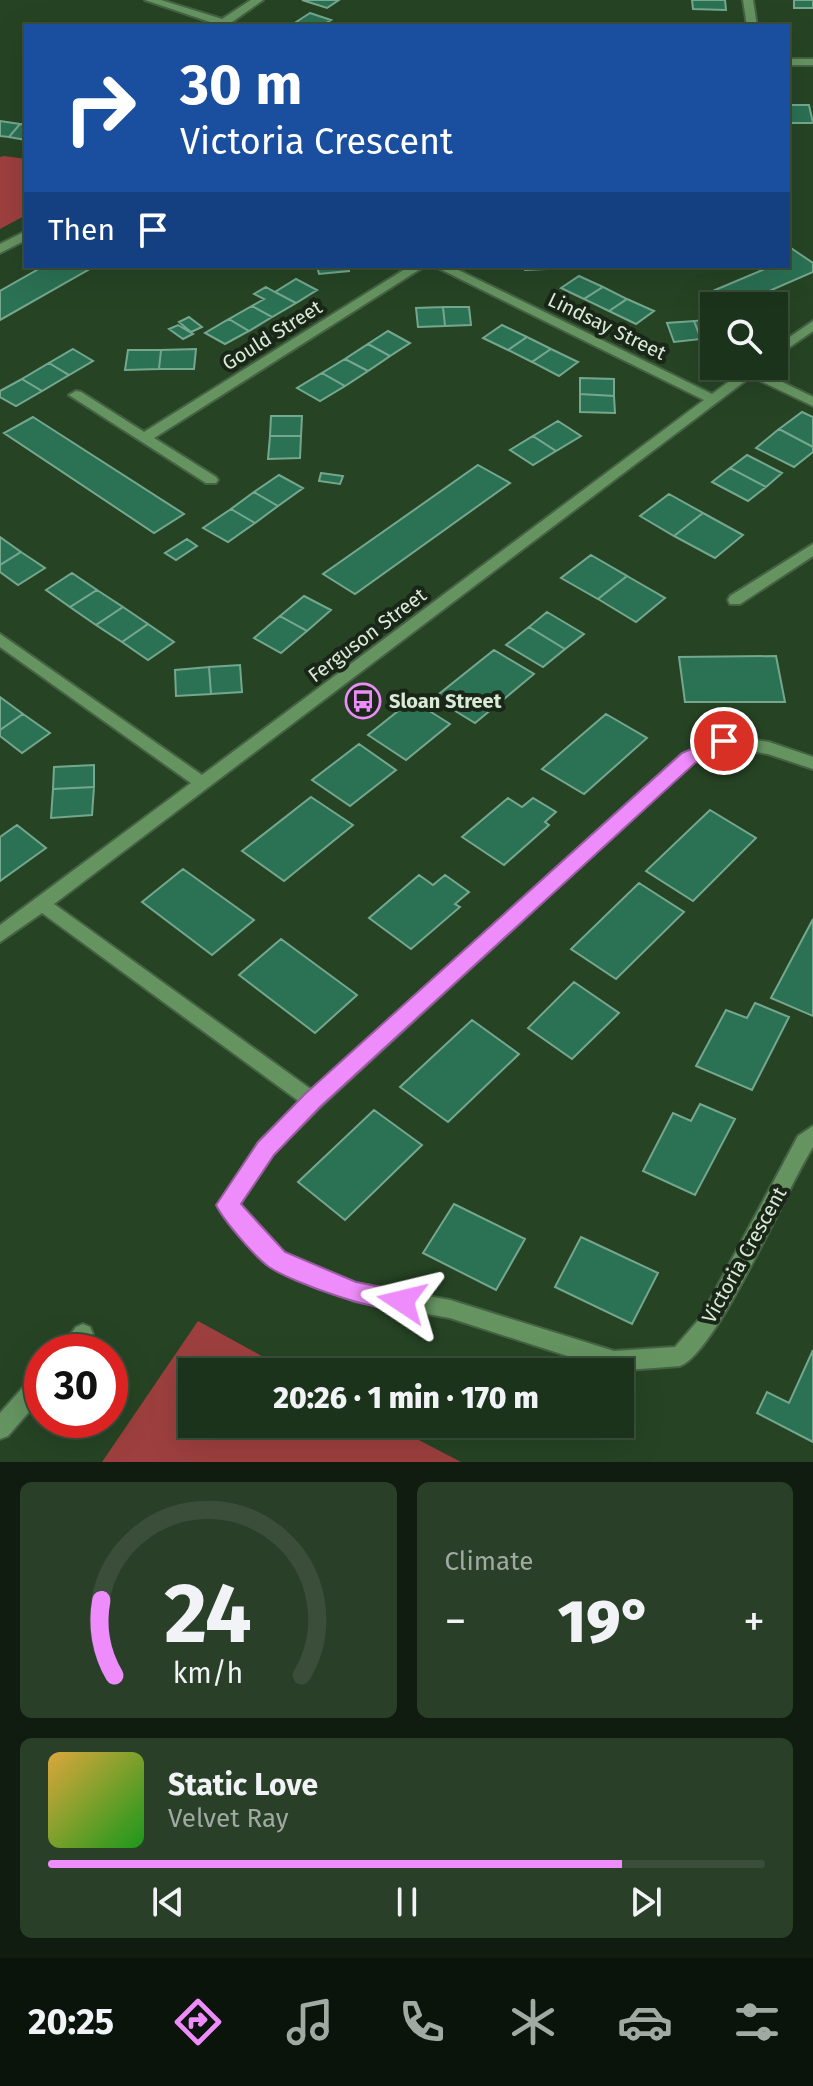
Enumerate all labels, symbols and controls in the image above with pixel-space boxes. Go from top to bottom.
text: 30 m [180,52,302,119]
icon: right [48,56,152,160]
text: Victoria Crescent [180,120,453,164]
icon: arrive [131,208,175,252]
text: Then [48,212,115,248]
street label: Lindsay Street [544,287,671,365]
map controls [700,292,788,380]
button: search [700,292,788,380]
street label: Gould Street [218,294,327,375]
street label: Ferguson Street [303,582,431,687]
bus stop icon: Sloan Street [344,682,382,720]
place label: Sloan Street [389,689,502,713]
pin [690,707,758,775]
icon: arrive [702,719,746,763]
street label: Victoria Crescent [697,1182,792,1327]
position arrow [360,1259,444,1343]
speed limit sign: 30 [24,1334,128,1438]
text: 20:26 · 1 min · 170 m [273,1380,539,1416]
text: Climate [445,1546,533,1577]
text: 24 [164,1564,252,1664]
text: 19° [558,1586,652,1658]
text: − [445,1595,467,1648]
text: + [743,1595,765,1648]
text: km/h [173,1656,244,1691]
text: Static Love [168,1767,318,1803]
text: Velvet Ray [168,1803,288,1834]
icon: previous [146,1880,190,1924]
icon: pause [385,1880,429,1924]
icon: next [624,1880,668,1924]
icon: directions [170,1994,226,2050]
icon: music [282,1994,338,2050]
icon: phone [394,1994,450,2050]
icon: climate [505,1994,561,2050]
icon: car [617,1994,673,2050]
icon: filters [729,1994,785,2050]
text: 20:25 [28,2000,114,2044]

